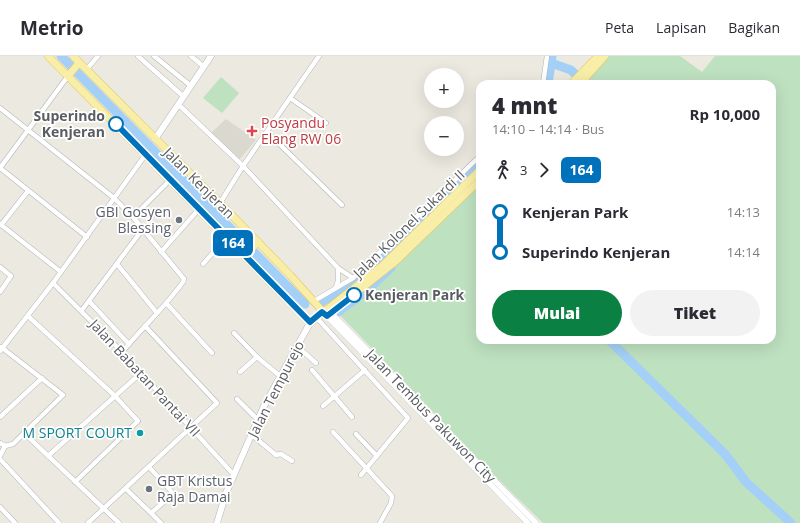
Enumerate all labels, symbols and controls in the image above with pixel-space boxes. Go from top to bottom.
text: Metrio [20,15,84,41]
text: Peta [605,18,634,37]
text: Lapisan [656,18,706,37]
text: Bagikan [728,18,780,37]
map controls [424,68,464,156]
button: + [424,68,464,108]
text: 4 mnt [492,90,557,120]
text: Rp 10,000 [690,104,760,124]
place label: Superindo Kenjeran [34,106,105,141]
place label: Posyandu Elang RW 06 [261,113,341,148]
marker: Superindo Kenjeran [108,116,124,132]
button: − [424,116,464,156]
text: 14:10 – 14:14 · Bus [492,120,604,138]
marker: Posyandu Elang RW 06 [246,125,258,137]
street label: Jalan Kenjeran [158,141,239,222]
icon: walk [492,159,514,181]
icon: forward [533,159,555,181]
text: 164 [569,160,593,179]
text: 3 [520,161,527,179]
street label: Jalan Kolonel Sukardi II [347,165,469,283]
place label: GBI Gosyen Blessing [95,202,171,237]
text: Kenjeran Park [522,202,628,222]
text: 14:13 [727,203,760,221]
marker: GBI Gosyen Blessing [174,215,184,225]
line badge: 164 [210,230,256,256]
text: 164 [221,233,245,252]
text: Superindo Kenjeran [522,242,670,262]
text: 14:14 [727,243,760,261]
place label: Kenjeran Park [365,285,465,304]
marker: Kenjeran Park [346,287,362,303]
button: Mulai [492,290,622,336]
button: Tiket [630,290,760,336]
street label: Jalan Babatan Pantai VII [84,313,205,441]
street label: Jalan Tempurejo [242,337,308,442]
street label: Jalan Tembus Pakuwon City [361,343,501,487]
place label: M SPORT COURT [23,423,132,442]
marker: M SPORT COURT [135,428,145,438]
place label: GBT Kristus Raja Damai [157,471,233,506]
marker: GBT Kristus Raja Damai [144,484,154,494]

